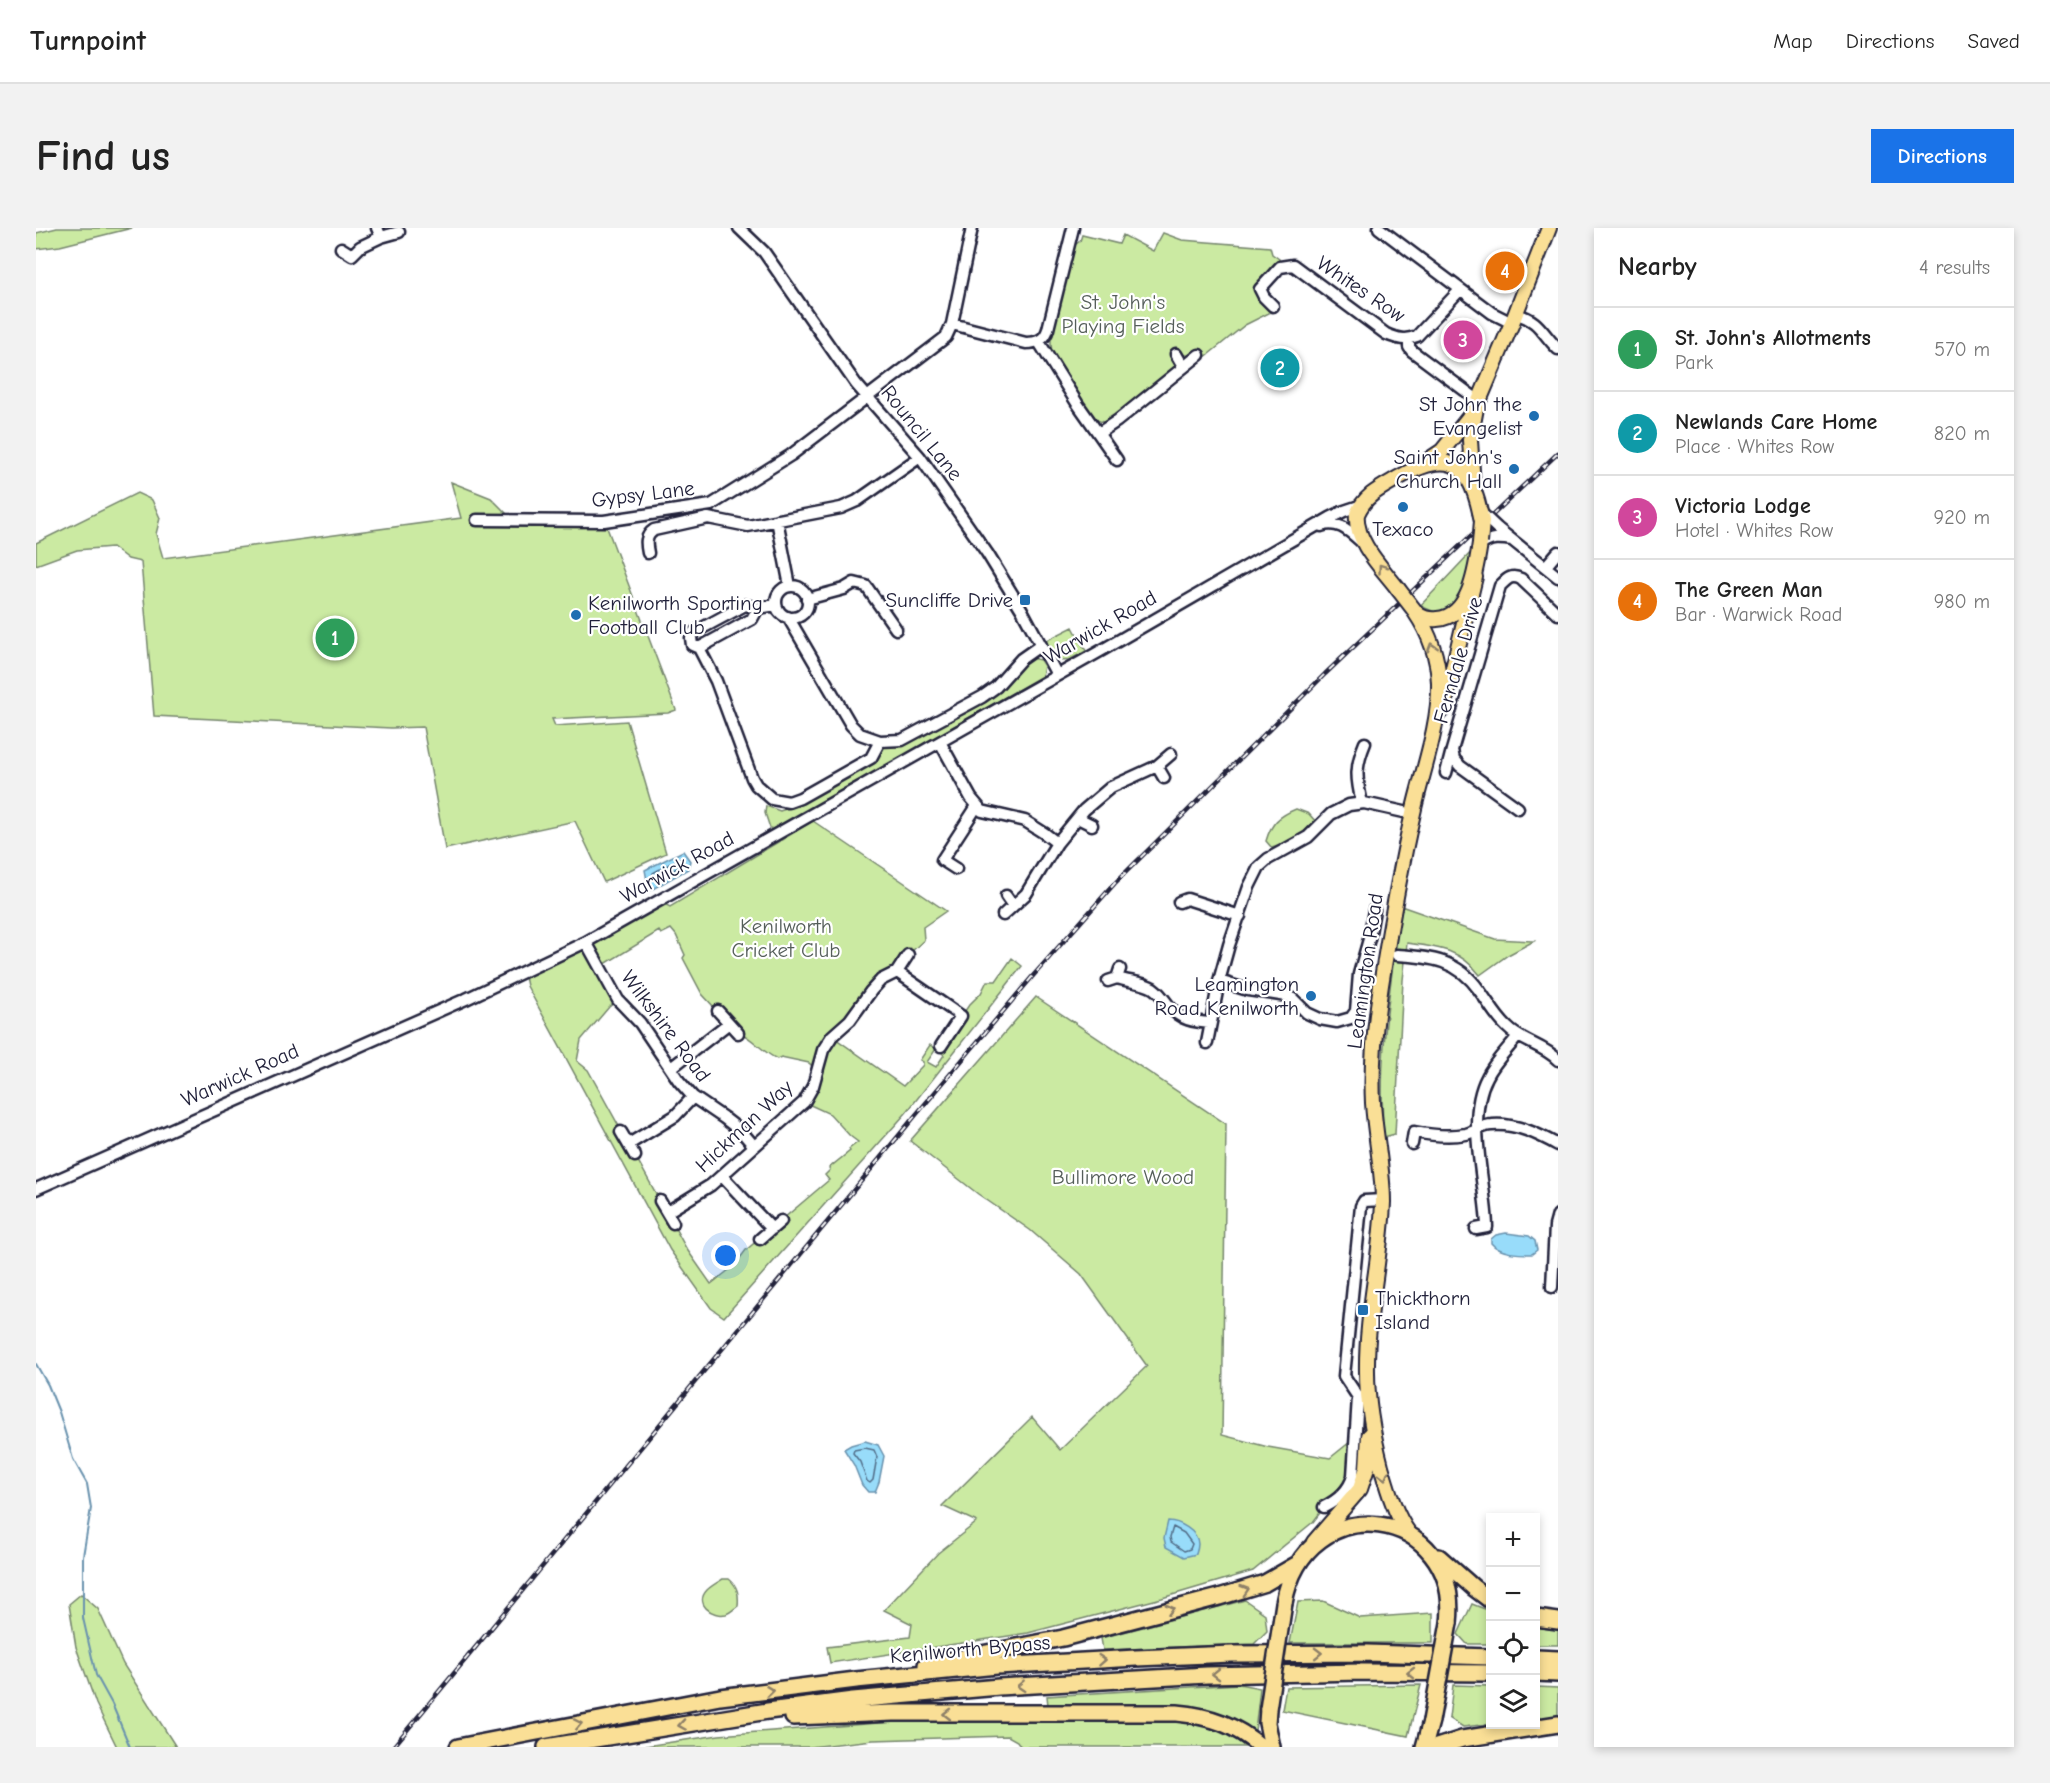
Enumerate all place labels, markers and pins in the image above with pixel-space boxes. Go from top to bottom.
pin: 4 [1486,248,1524,294]
pin: 3 [1444,318,1482,362]
pin: 2 [1260,346,1300,390]
place label: St John the Evangelist [1419,392,1523,440]
marker: St John the Evangelist [1527,409,1541,423]
place label: Saint John's Church Hall [1394,445,1502,493]
marker: Saint John's Church Hall [1507,462,1521,476]
marker: Texaco [1396,500,1410,514]
place label: Texaco [1372,517,1434,541]
place label: Suncliffe Drive [886,588,1013,612]
place label: Kenilworth Sporting Football Club [588,591,763,639]
marker: Suncliffe Drive [1018,593,1032,607]
marker: Kenilworth Sporting Football Club [569,608,583,622]
pin: 1 [316,616,354,660]
place label: Leamington Road Kenilworth [1154,972,1299,1020]
marker: Leamington Road Kenilworth [1304,989,1318,1003]
place label: Thickthorn Island [1375,1286,1471,1334]
marker: Thickthorn Island [1356,1303,1370,1317]

